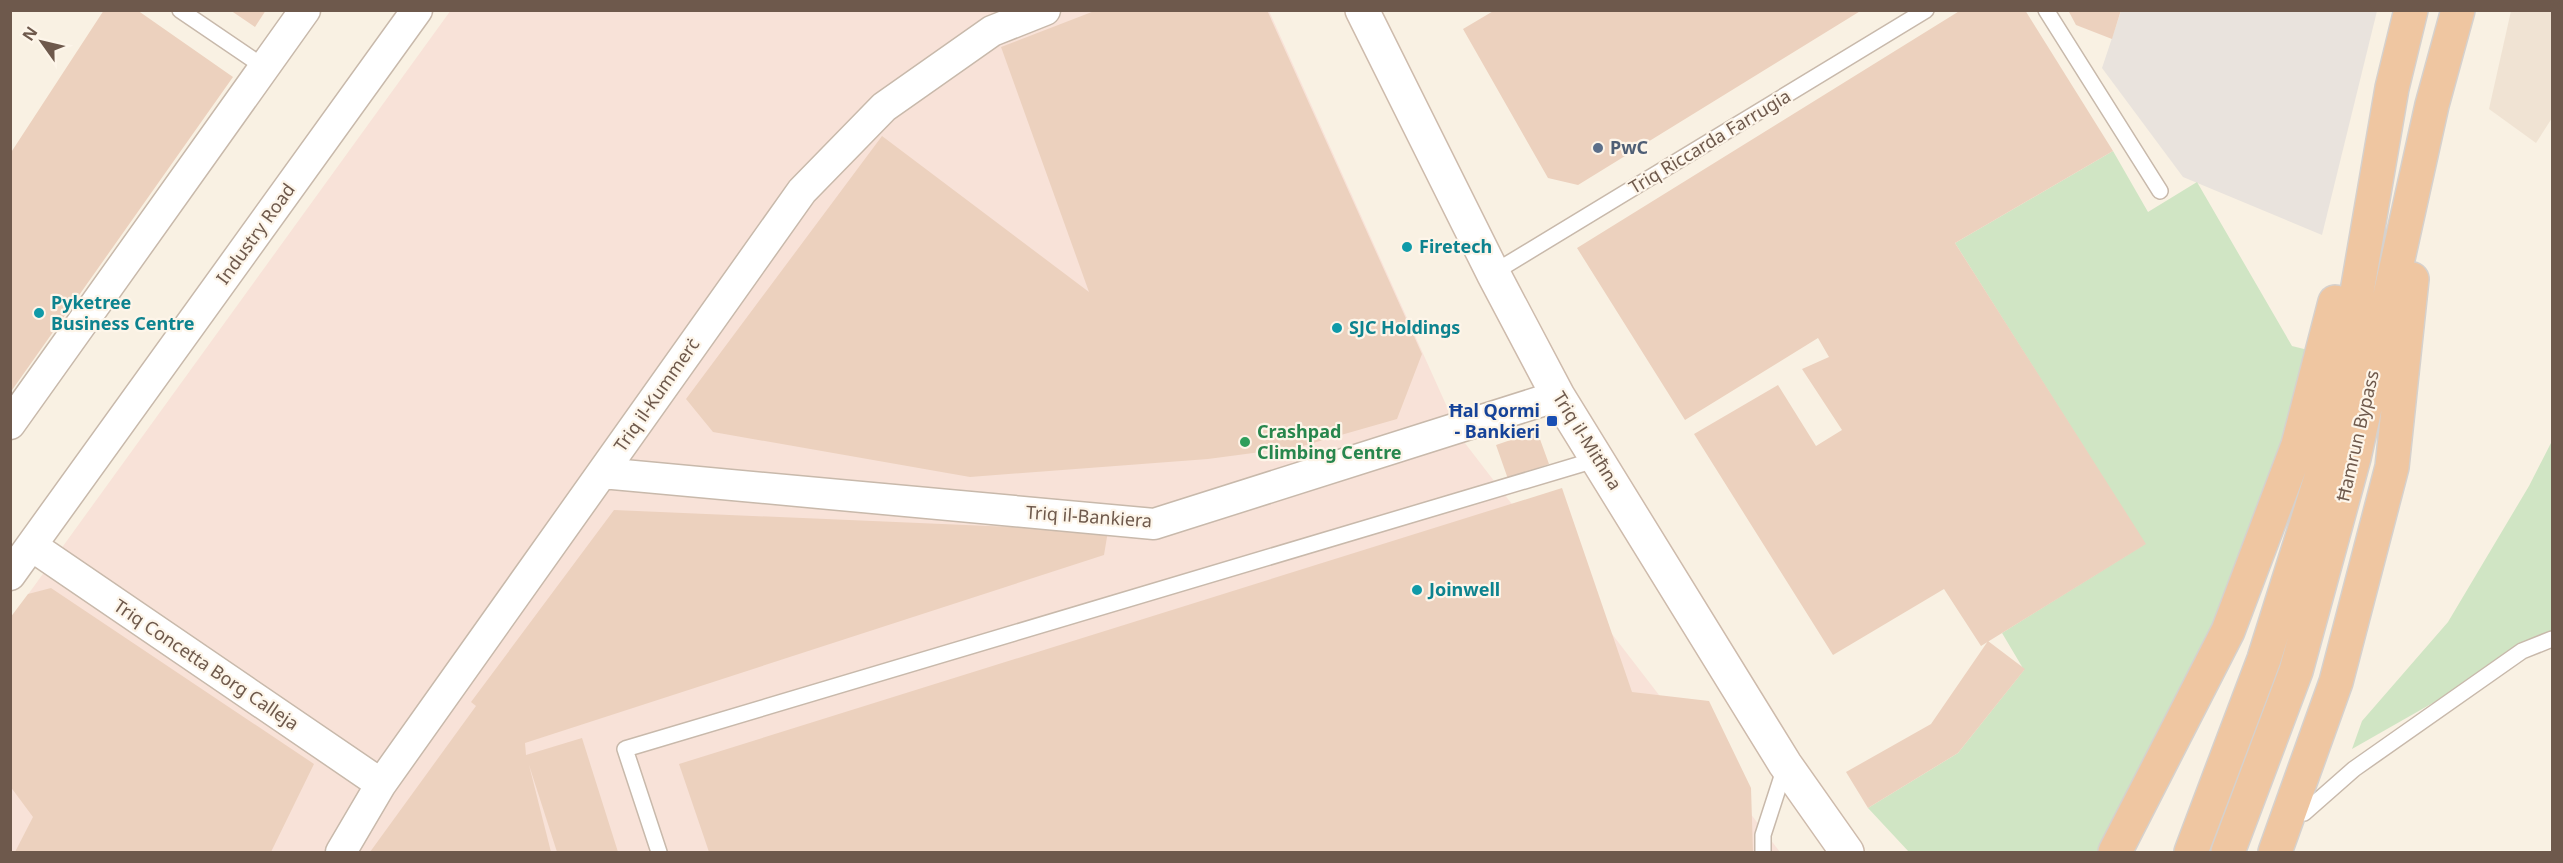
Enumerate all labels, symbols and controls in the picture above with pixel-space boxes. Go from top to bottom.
north arrow [12,12,72,72]
text: N [17,22,42,45]
street label: Triq Riccarda Farrugia [1624,83,1795,199]
place label: PwC [1610,135,1648,159]
marker: PwC [1591,141,1605,155]
street label: Industry Road [210,178,300,289]
place label: Firetech [1419,234,1492,258]
marker: Firetech [1400,240,1414,254]
place label: Pyketree Business Centre [51,290,195,335]
marker: Pyketree Business Centre [32,306,46,320]
place label: SJC Holdings [1349,315,1460,339]
marker: SJC Holdings [1330,321,1344,335]
street label: Triq il-Kummerċ [608,332,705,456]
street label: Ħamrun Bypass [2330,368,2384,504]
street label: Triq il-Mitħna [1548,387,1628,494]
place label: Ħal Qormi - Bankieri [1449,398,1540,443]
marker: Ħal Qormi - Bankieri [1545,414,1559,428]
place label: Crashpad Climbing Centre [1257,419,1402,464]
marker: Crashpad Climbing Centre [1238,435,1252,449]
street label: Triq il-Bankiera [1025,500,1153,532]
place label: Joinwell [1427,577,1500,601]
marker: Joinwell [1410,583,1424,597]
street label: Triq Concetta Borg Calleja [109,593,304,735]

